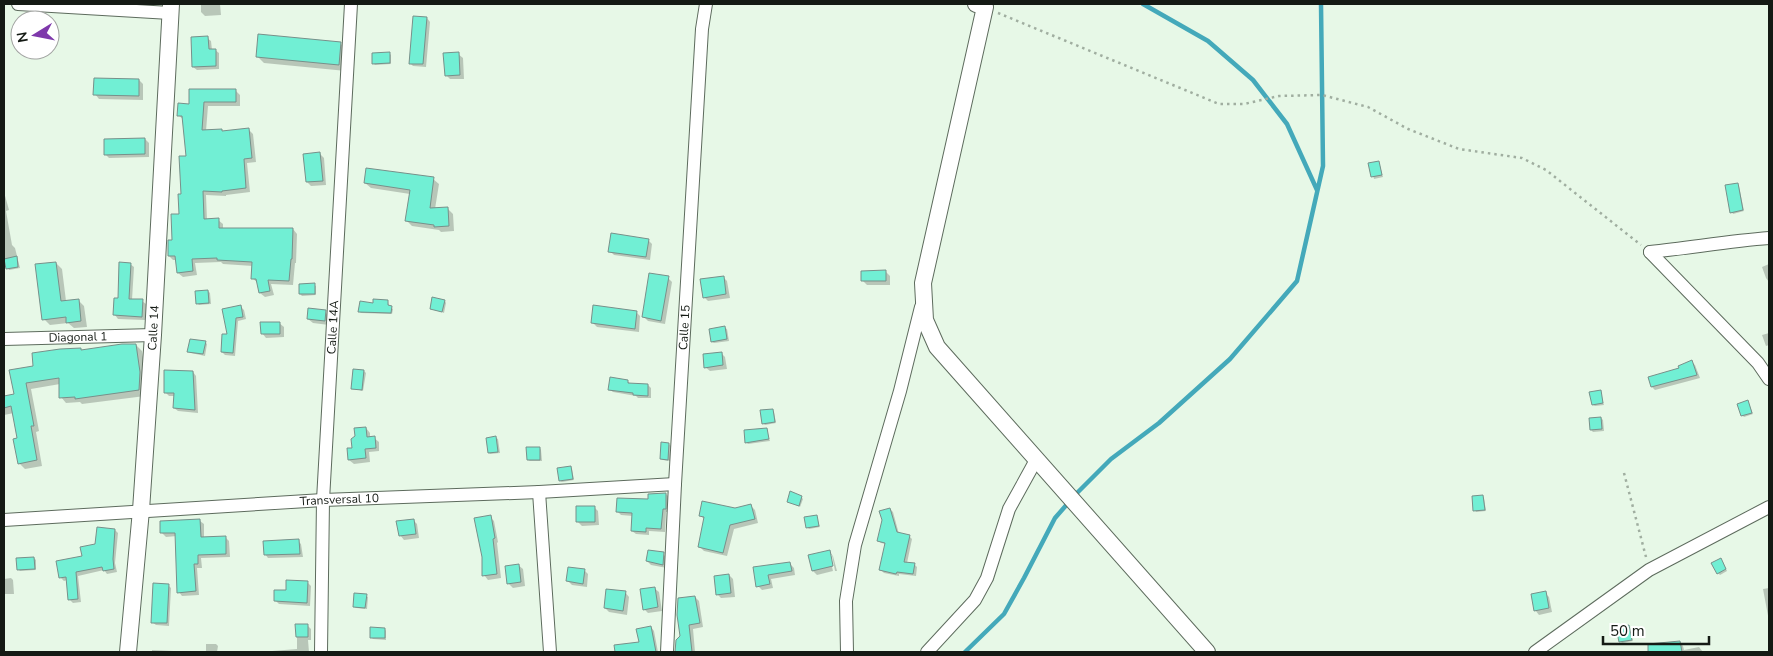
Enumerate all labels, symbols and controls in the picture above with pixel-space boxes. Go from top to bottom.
north arrow [10,10,60,60]
text: N [12,30,33,44]
street label: Calle 14A [323,300,342,355]
street label: Calle 15 [675,304,694,351]
street label: Calle 14 [144,305,163,351]
street label: Diagonal 1 [48,328,108,346]
street label: Transversal 10 [299,490,379,509]
scale bar [1603,614,1709,646]
text: 50 m [1610,621,1645,641]

